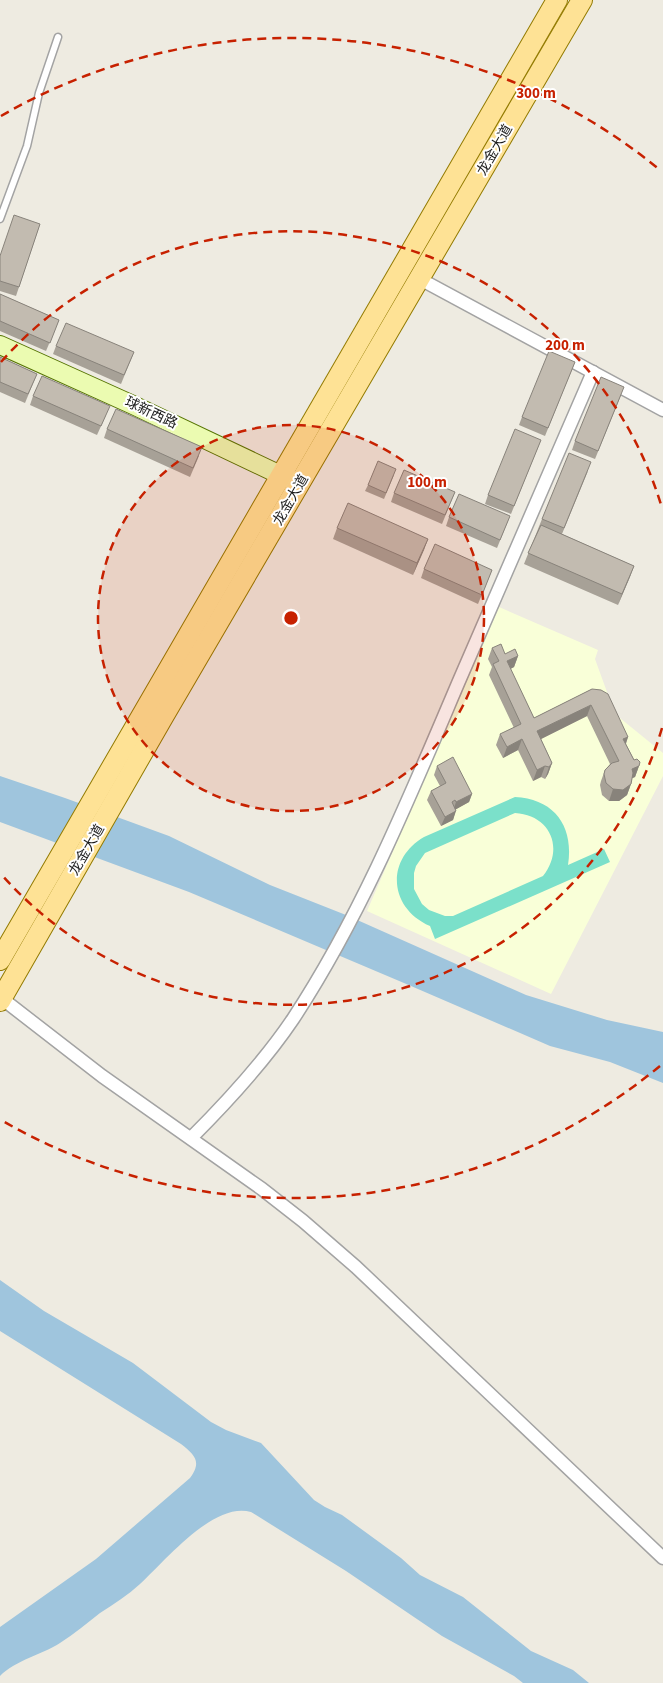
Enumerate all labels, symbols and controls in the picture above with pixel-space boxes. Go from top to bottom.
text: 300 m [516,83,556,104]
street label: 龙金大道 [472,121,518,179]
text: 200 m [545,335,585,356]
street label: 球新西路 [121,392,181,434]
street label: 龙金大道 [268,471,314,529]
text: 100 m [407,472,447,493]
centre of rings [282,609,300,627]
street label: 龙金大道 [64,821,110,879]

